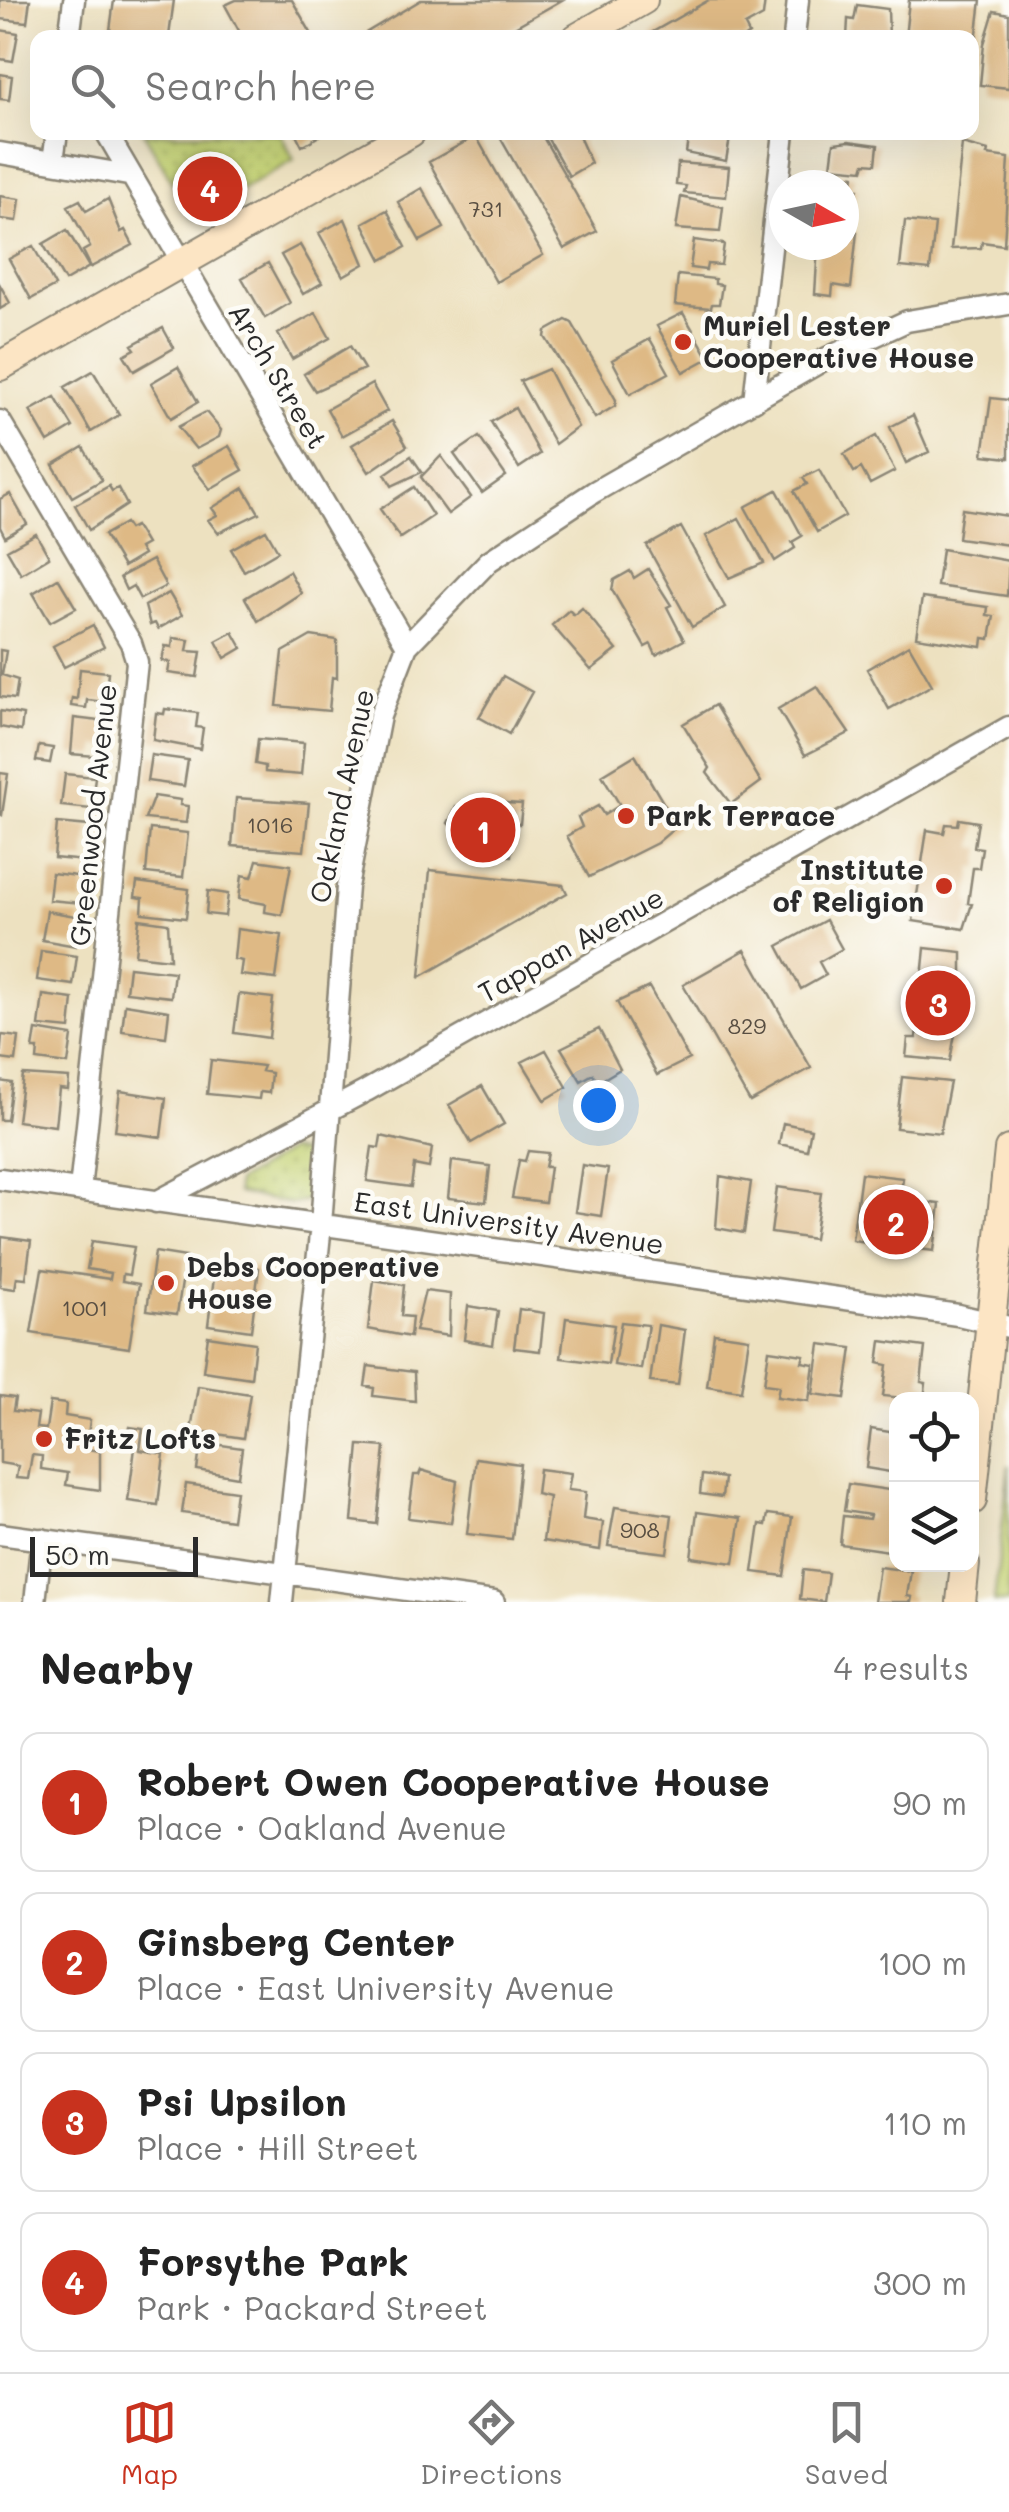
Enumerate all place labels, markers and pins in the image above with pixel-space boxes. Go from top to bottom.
pin: 4 [178,152,242,226]
place label: Muriel Lester Cooperative House [703,307,974,375]
marker: Muriel Lester Cooperative House [672,331,694,353]
pin: 1 [450,792,516,868]
place label: Park Terrace [646,797,835,833]
marker: Park Terrace [615,805,637,827]
place label: Institute of Religion [773,851,924,919]
marker: Institute of Religion [933,875,955,897]
pin: 3 [906,966,970,1040]
pin: 2 [864,1184,928,1260]
place label: Debs Cooperative House [186,1248,439,1316]
marker: Debs Cooperative House [155,1272,177,1294]
place label: Fritz Lofts [64,1420,216,1456]
marker: Fritz Lofts [33,1428,55,1450]

